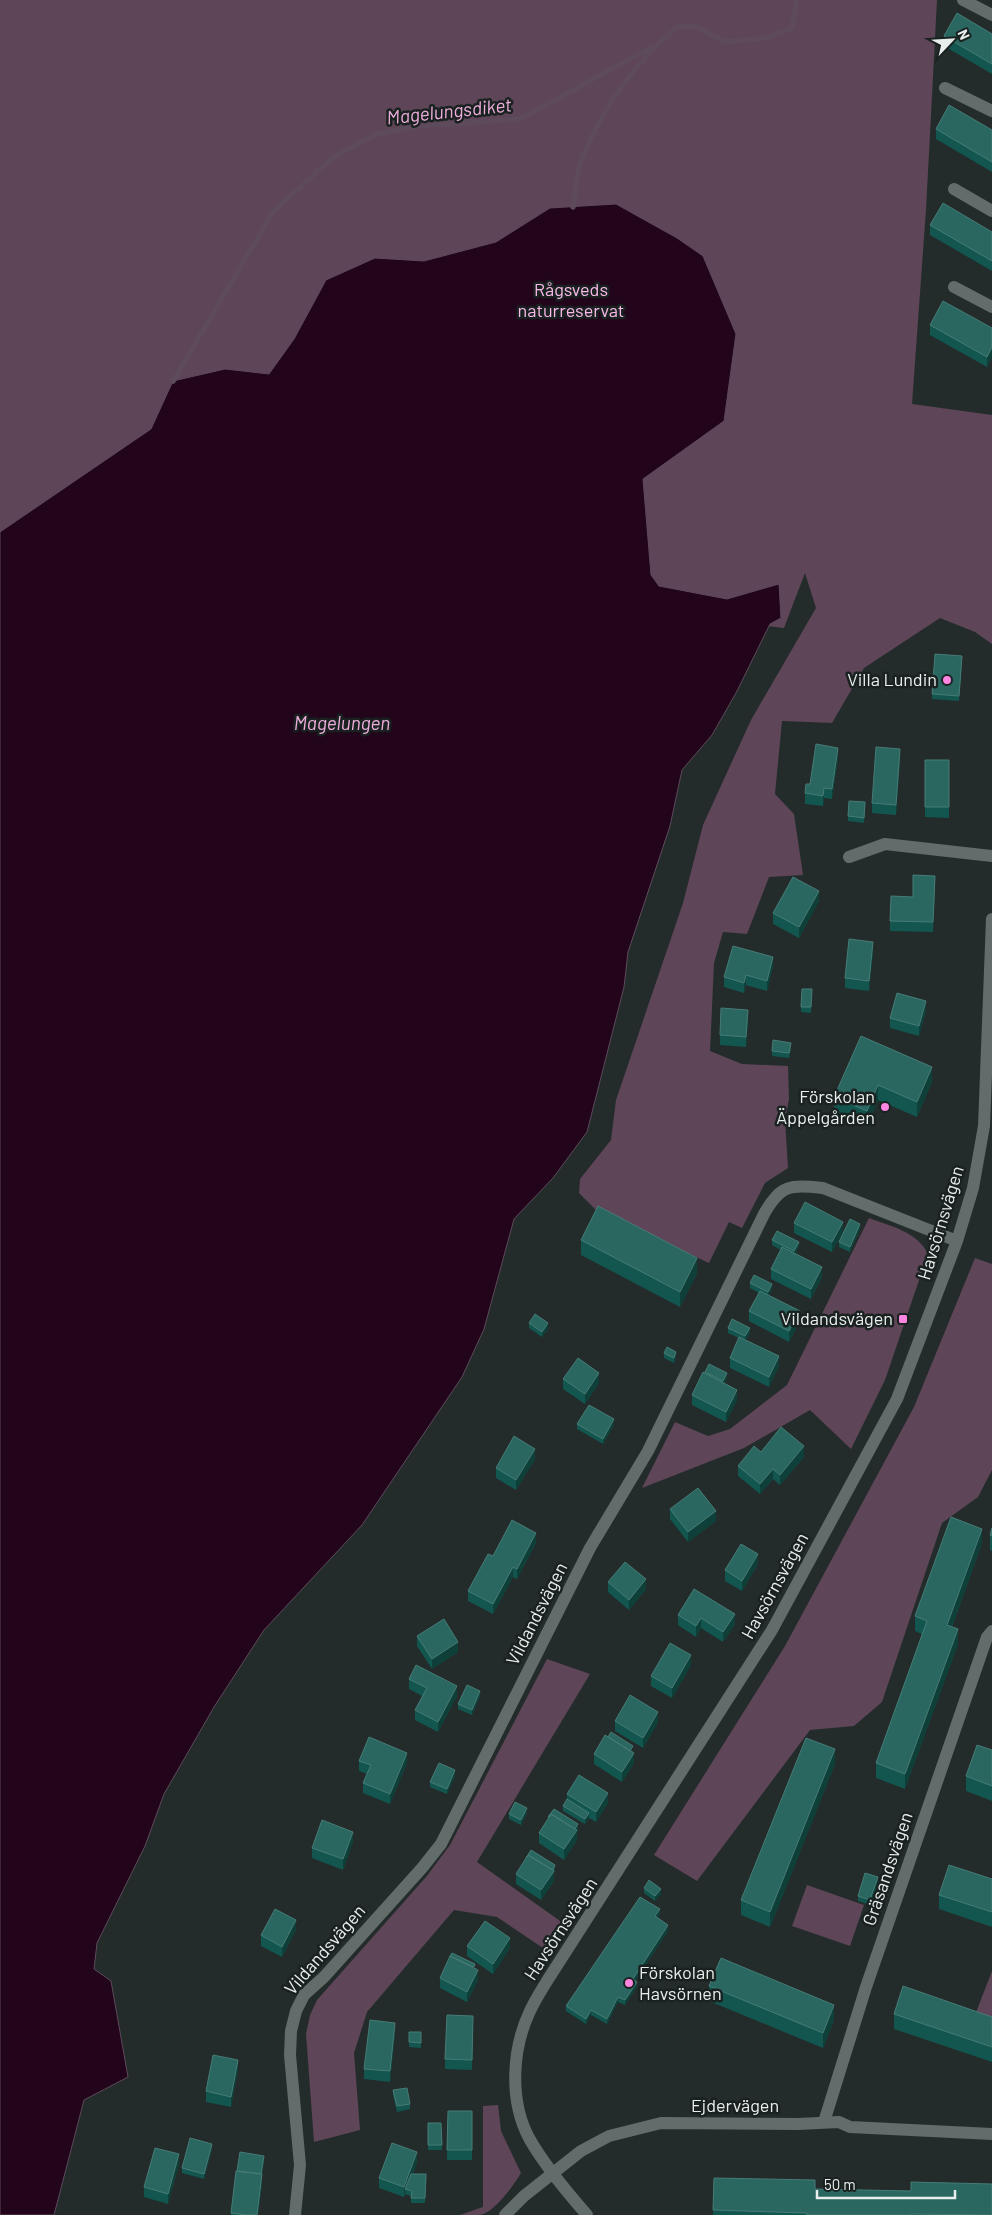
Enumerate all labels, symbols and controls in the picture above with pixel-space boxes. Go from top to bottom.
north arrow [927,15,977,65]
text: N [955,26,974,42]
water label: Magelungsdiket [385,92,513,129]
park label: Rågsveds naturreservat [518,278,624,321]
place label: Villa Lundin [847,668,937,690]
marker: Villa Lundin [941,674,953,686]
water label: Magelungen [294,711,390,734]
place label: Förskolan Äppelgården [776,1085,875,1128]
marker: Förskolan Äppelgården [879,1101,891,1113]
street label: Havsörnsvägen [912,1163,968,1282]
place label: Vildandsvägen [781,1307,893,1329]
marker: Vildandsvägen [897,1313,909,1325]
street label: Havsörnsvägen [736,1529,812,1642]
street label: Vildandsvägen [501,1559,571,1669]
street label: Gräsandsvägen [857,1809,917,1928]
street label: Havsörnsvägen [519,1873,602,1984]
street label: Vildandsvägen [279,1900,369,1999]
place label: Förskolan Havsörnen [639,1961,722,2004]
marker: Förskolan Havsörnen [623,1977,635,1989]
street label: Ejdervägen [691,2094,779,2116]
scale bar [817,2168,954,2200]
text: 50 m [824,2175,856,2193]

